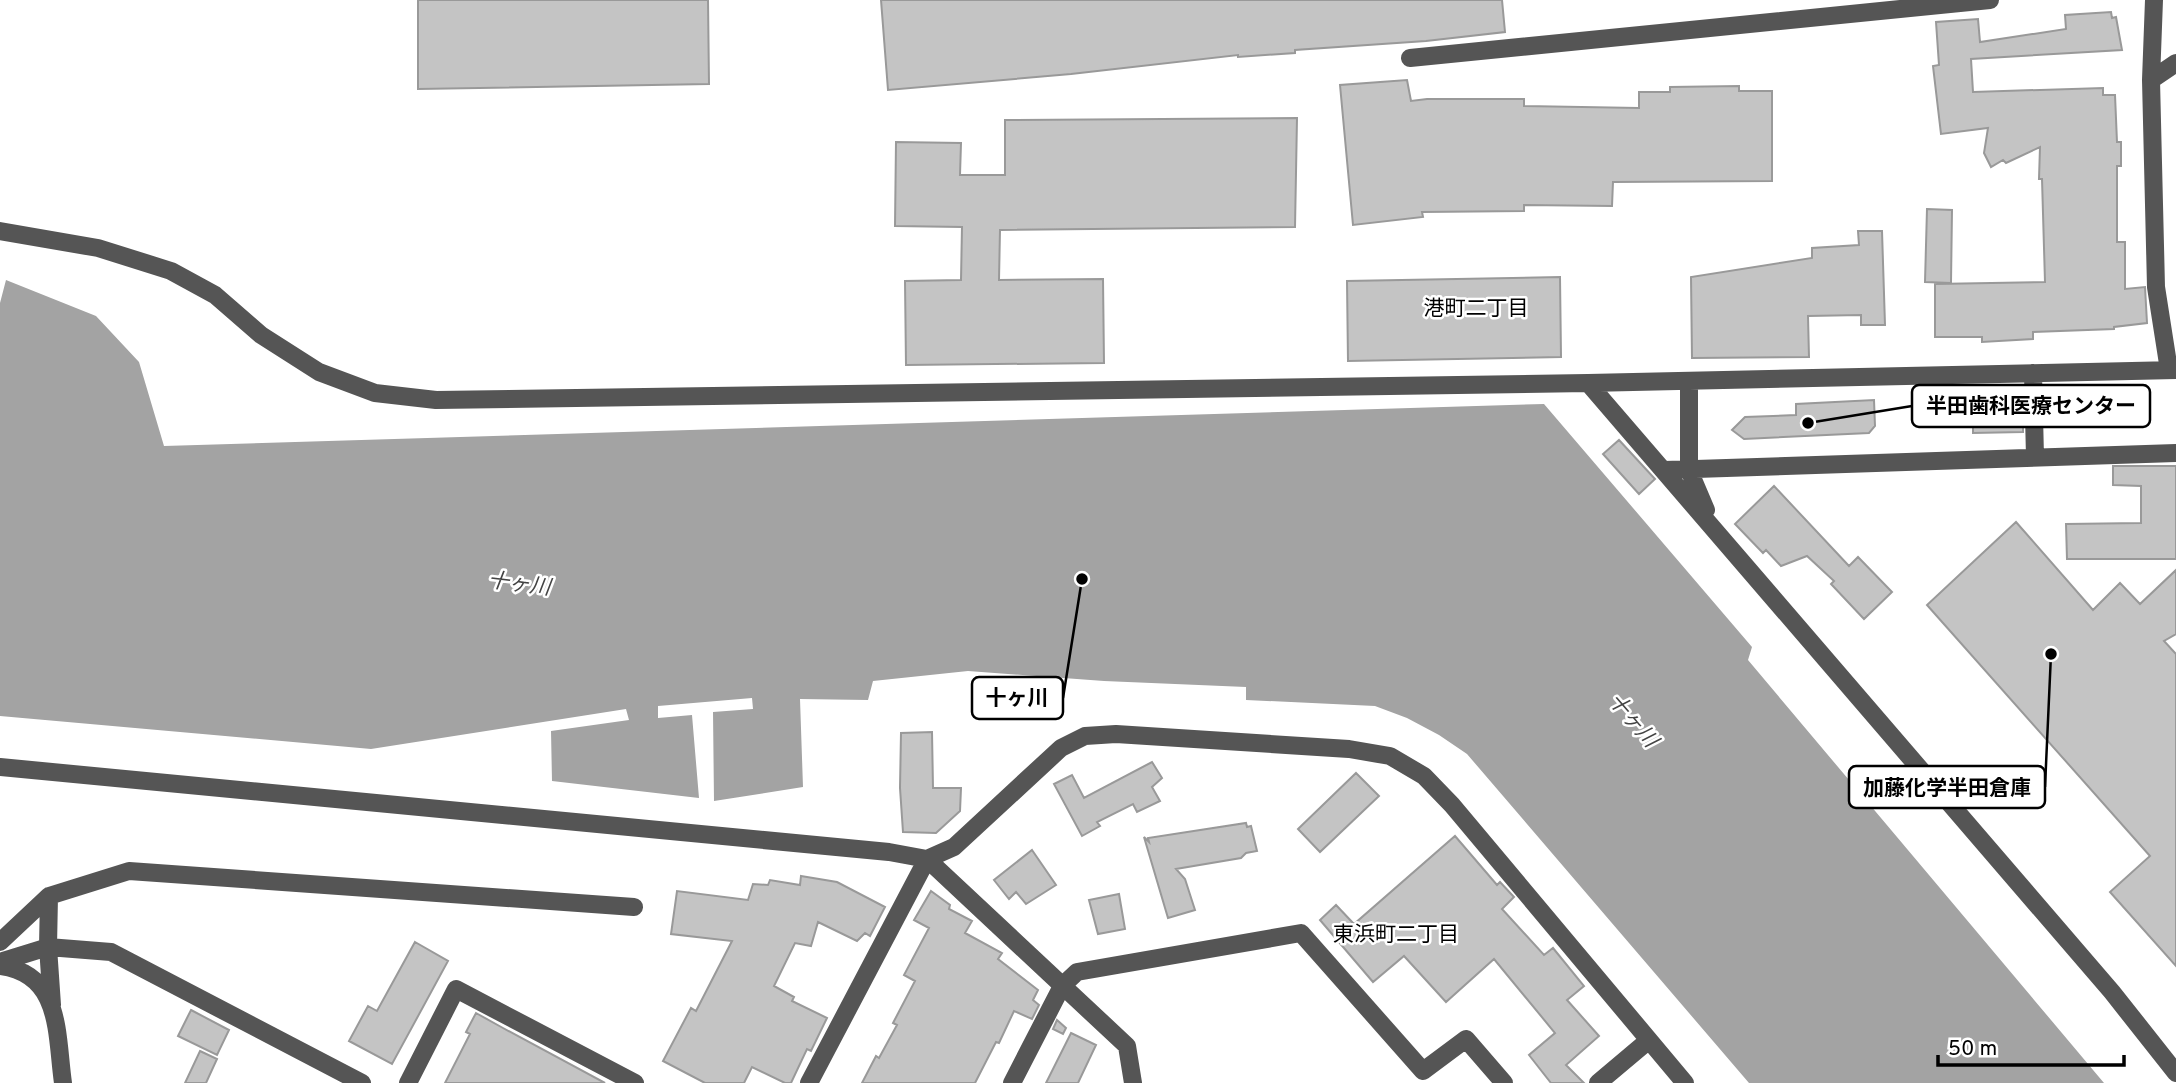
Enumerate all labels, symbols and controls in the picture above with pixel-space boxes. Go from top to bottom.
district label: 港町二丁目 [1424,296,1529,323]
callout: 半田歯科医療センター [1912,385,2150,427]
text: 半田歯科医療センター [1926,394,2136,421]
water label: 十ヶ川 [486,568,554,602]
callout: 十ヶ川 [972,677,1063,719]
text: 十ヶ川 [986,686,1049,713]
water label: 十ヶ川 [1601,688,1664,755]
callout: 加藤化学半田倉庫 [1849,766,2045,808]
text: 加藤化学半田倉庫 [1863,776,2031,803]
district label: 東浜町二丁目 [1333,922,1459,949]
scale bar [1938,1024,2124,1068]
text: 50 m [1948,1036,1997,1063]

